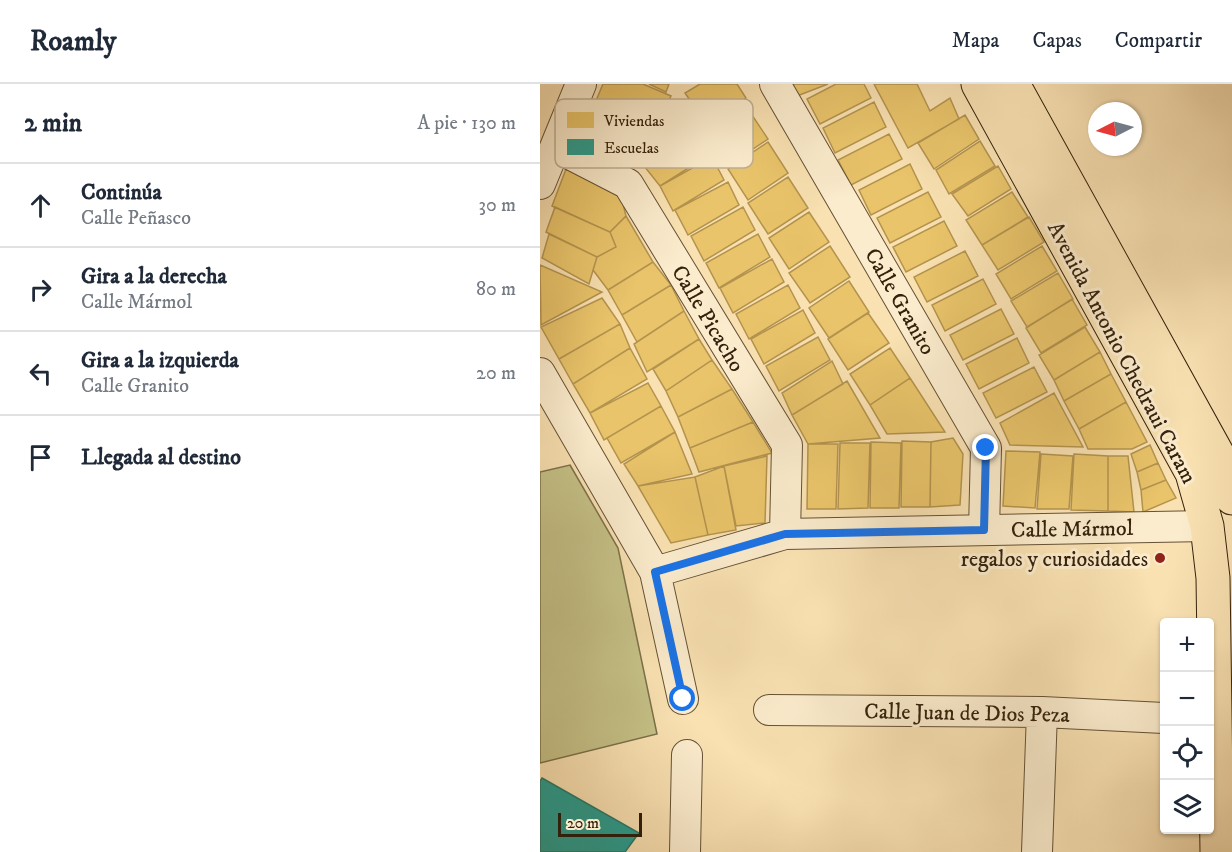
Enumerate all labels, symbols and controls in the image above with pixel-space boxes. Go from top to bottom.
text: Roamly [30,24,116,59]
text: Mapa [952,28,999,54]
text: Capas [1032,28,1082,54]
text: Compartir [1115,28,1202,54]
legend [555,99,753,168]
north arrow [1088,102,1142,156]
text: 2 min [24,107,82,140]
text: A pie · 130 m [417,111,516,136]
text: Viviendas [603,111,664,131]
text: Escuelas [604,138,659,158]
text: Continúa [81,179,162,206]
icon: ahead [24,189,57,222]
text: 30 m [478,193,516,218]
text: Calle Peñasco [81,206,191,231]
street label: Avenida Antonio Chedraui Caram [1041,217,1202,488]
street label: Calle Granito [858,244,941,360]
street label: Calle Picacho [665,260,750,377]
text: Gira a la derecha [81,263,227,290]
icon: right [24,273,57,306]
text: 80 m [476,277,516,302]
text: Calle Mármol [81,290,192,315]
text: Gira a la izquierda [81,347,239,374]
icon: left [24,357,57,390]
text: 20 m [476,361,516,386]
text: Calle Granito [81,374,189,399]
route end [972,434,998,460]
icon: arrive [24,441,57,474]
text: Llegada al destino [81,444,241,471]
street label: Calle Mármol [1011,515,1134,544]
place label: regalos y curiosidades [961,546,1148,573]
marker: regalos y curiosidades [1153,551,1167,565]
map controls [1160,618,1214,834]
button: + [1160,618,1214,672]
button: − [1160,672,1214,726]
route start [669,685,695,711]
street label: Calle Juan de Dios Peza [864,698,1071,729]
button: locate [1160,726,1214,780]
button: layers [1160,780,1214,834]
scale bar [558,810,642,838]
text: 20 m [567,813,599,833]

